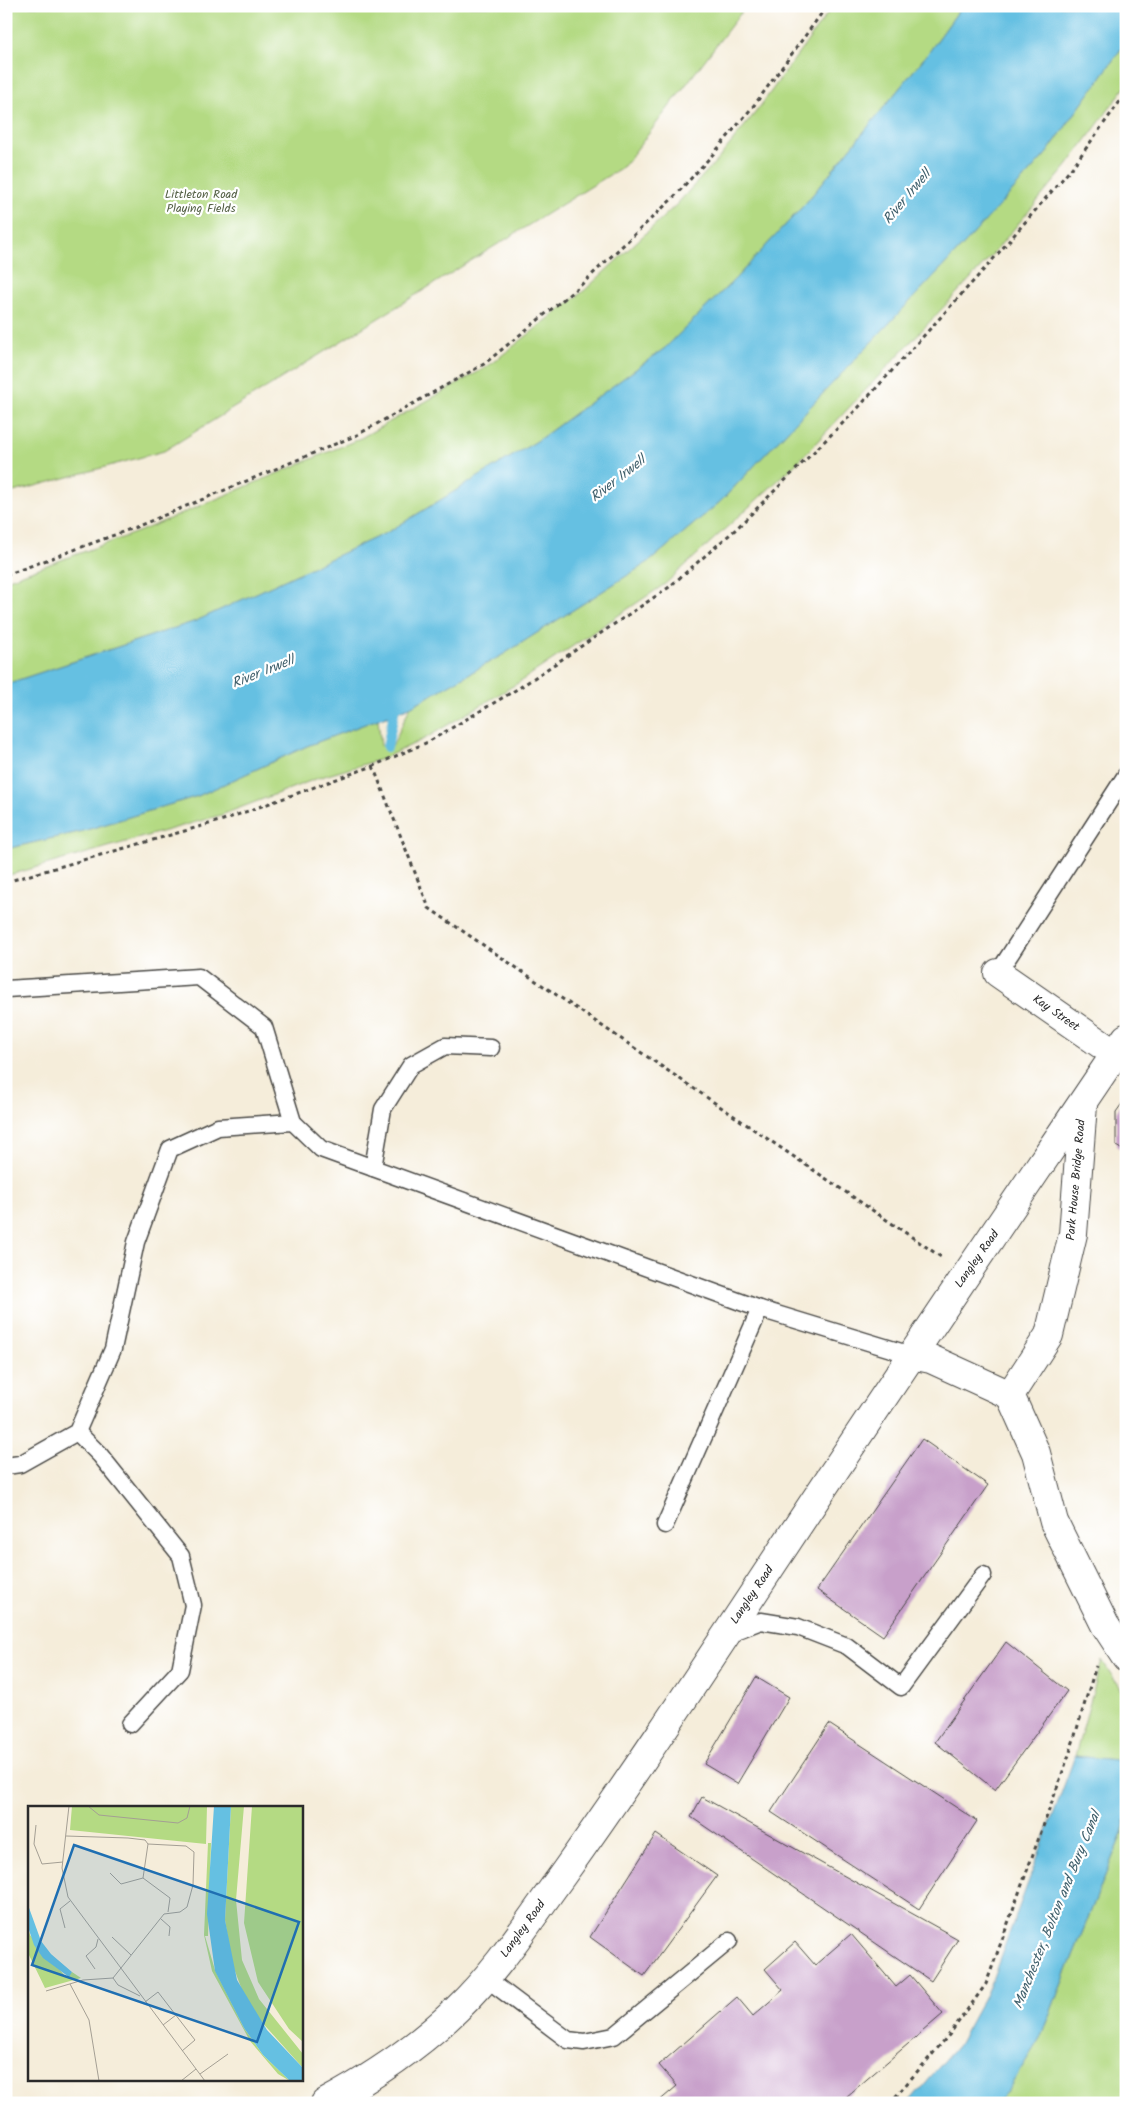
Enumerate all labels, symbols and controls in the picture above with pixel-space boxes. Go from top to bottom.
water label: River Irwell [878,163,938,229]
park label: Littleton Road Playing Fields [165,185,238,218]
water label: River Irwell [585,449,653,508]
water label: River Irwell [228,649,300,694]
street label: Kay Street [1029,990,1084,1036]
street label: Park House Bridge Road [1061,1118,1091,1241]
street label: Langley Road [950,1225,1005,1292]
street label: Langley Road [725,1561,779,1628]
inset map [28,1806,302,2082]
water label: Manchester, Bolton and Bury Canal [1007,1806,1108,2012]
street label: Langley Road [496,1895,551,1962]

